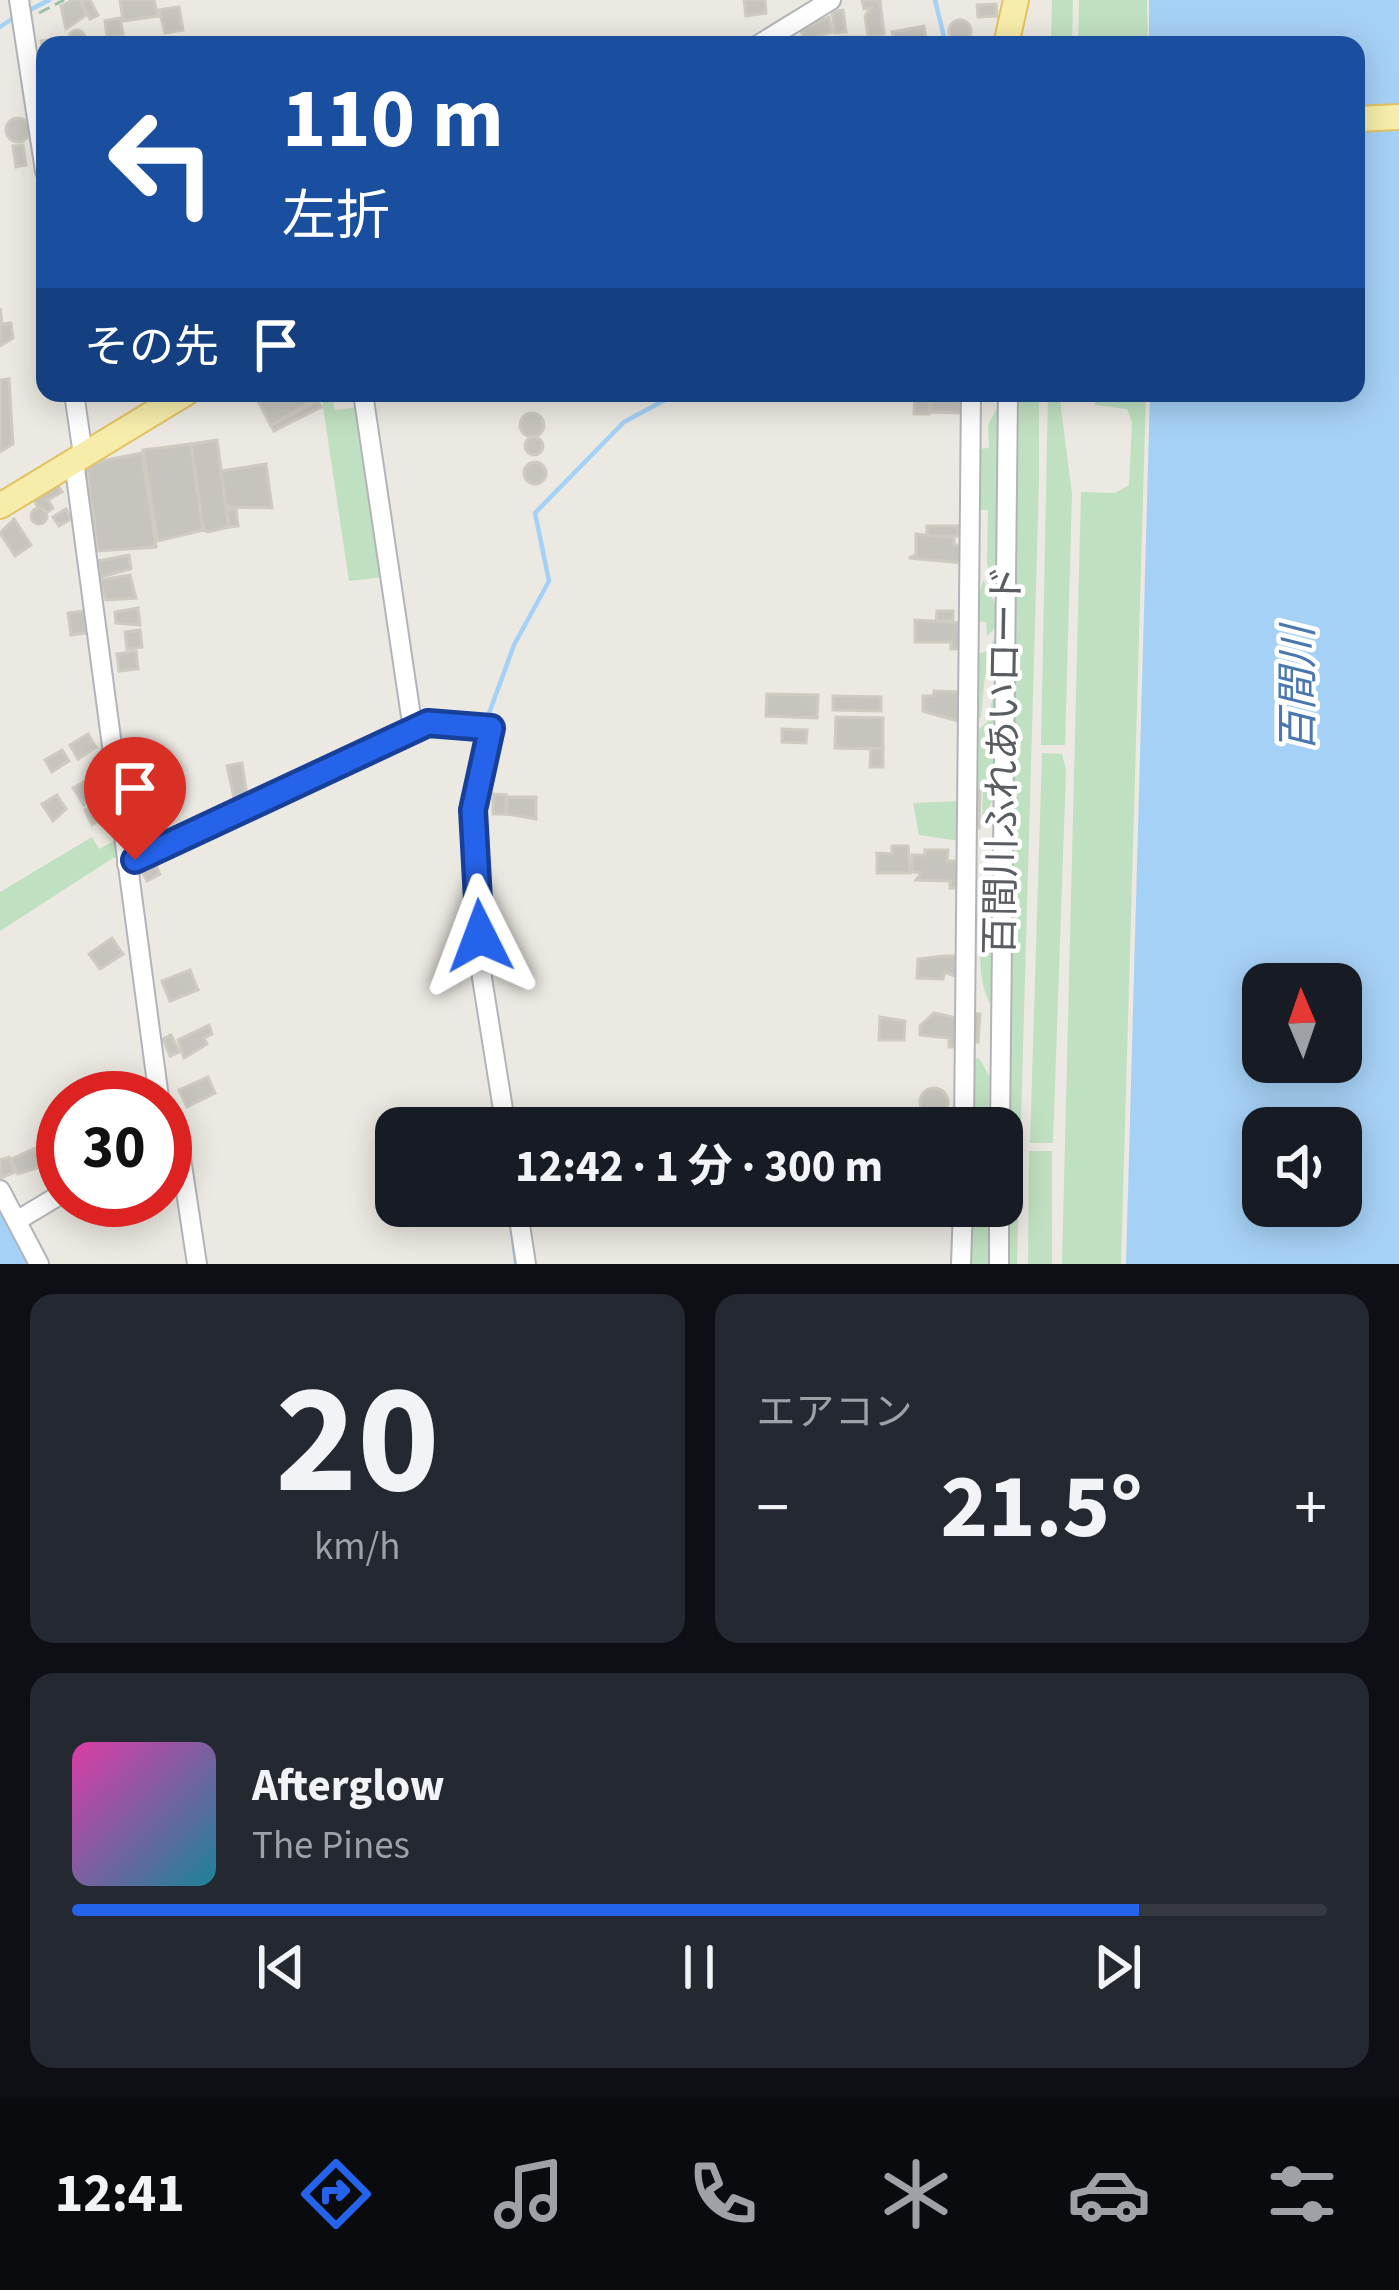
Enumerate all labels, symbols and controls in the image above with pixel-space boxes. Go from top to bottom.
text: 110 m [282,60,504,180]
icon: left [84,84,240,240]
text: 左折 [282,179,390,256]
icon: arrive [243,312,309,378]
text: その先 [84,316,219,380]
street label: 百間川ふれあいロード [973,565,1035,955]
water label: 百間川 [1269,622,1329,752]
pin [84,737,186,860]
icon: arrive [102,755,168,821]
position arrow [417,873,543,999]
north arrow [1242,963,1362,1083]
map controls [1242,963,1362,1227]
speed limit sign: 30 [36,1071,192,1227]
button: sound [1242,1107,1362,1227]
text: 12:42 · 1 分 · 300 m [515,1135,883,1199]
text: 20 [275,1330,440,1552]
text: エアコン [757,1385,913,1441]
text: 21.5° [941,1444,1143,1572]
text: − [757,1461,789,1555]
text: + [1294,1461,1327,1555]
text: km/h [314,1519,401,1575]
text: Afterglow [252,1754,445,1818]
text: The Pines [252,1818,410,1874]
icon: previous [248,1934,314,2000]
icon: pause [666,1934,732,2000]
icon: next [1085,1934,1151,2000]
icon: directions [294,2152,378,2236]
icon: music [487,2152,571,2236]
icon: phone [681,2152,765,2236]
icon: climate [874,2152,958,2236]
icon: car [1067,2152,1151,2236]
icon: filters [1260,2152,1344,2236]
text: 12:41 [55,2156,185,2233]

